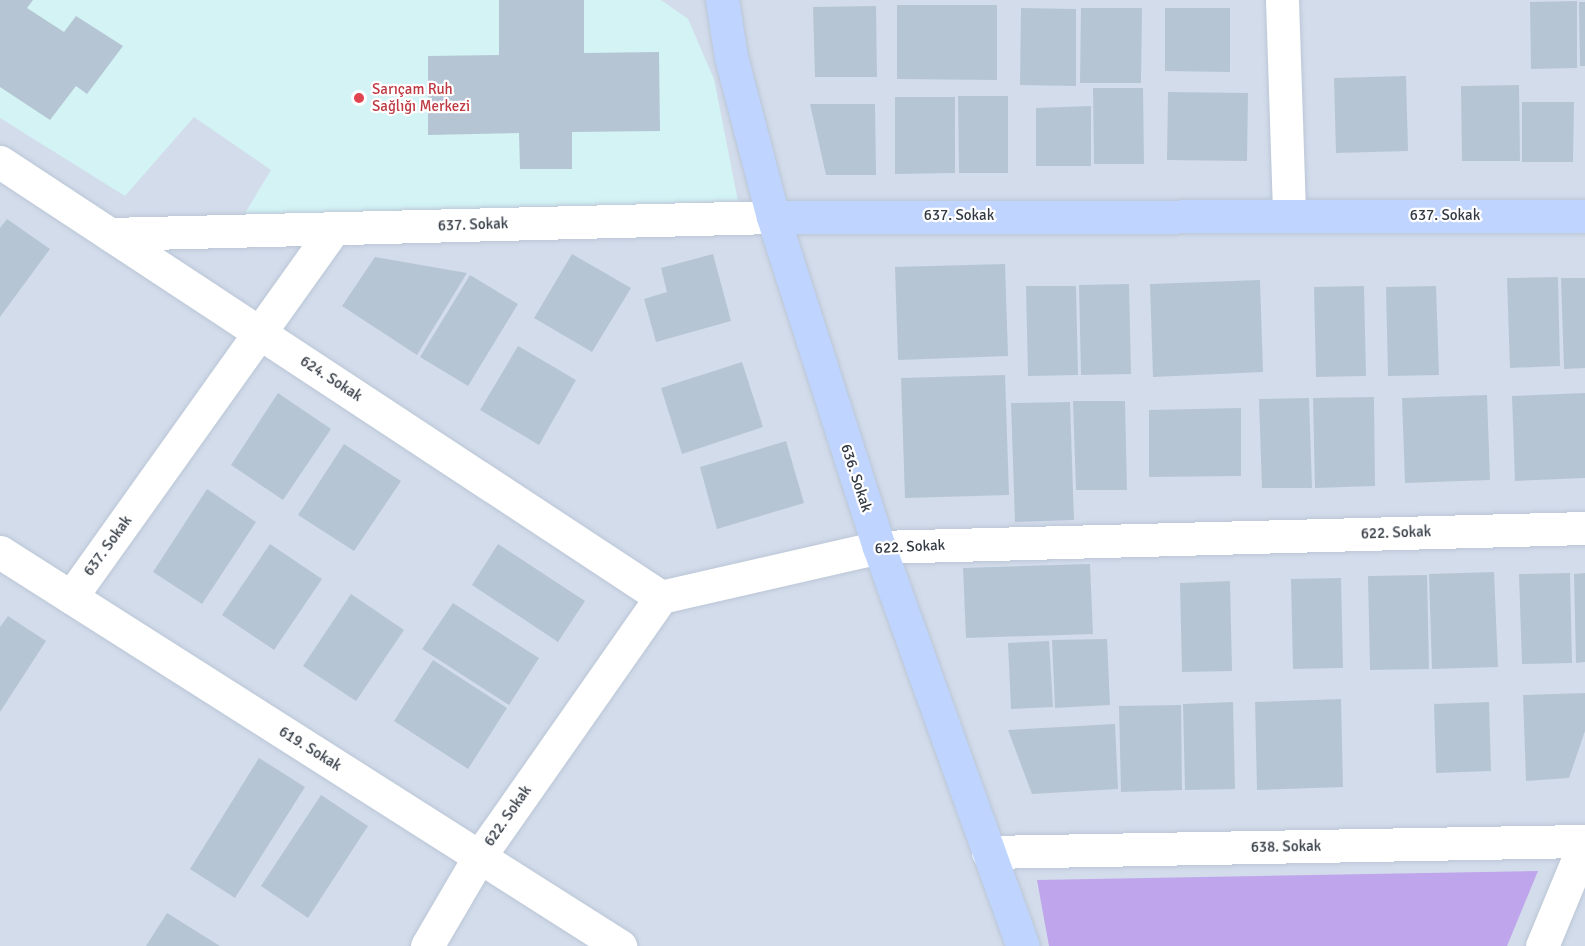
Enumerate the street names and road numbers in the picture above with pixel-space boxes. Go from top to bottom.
street label: 637. Sokak [924,207,994,225]
street label: 637. Sokak [1410,207,1480,225]
street label: 637. Sokak [438,215,508,235]
street label: 624. Sokak [297,352,365,406]
street label: 636. Sokak [837,442,875,514]
street label: 637. Sokak [80,512,136,580]
street label: 622. Sokak [1361,523,1431,543]
street label: 622. Sokak [874,536,946,558]
street label: 619. Sokak [275,723,345,775]
street label: 622. Sokak [480,782,536,850]
street label: 638. Sokak [1251,837,1321,857]

